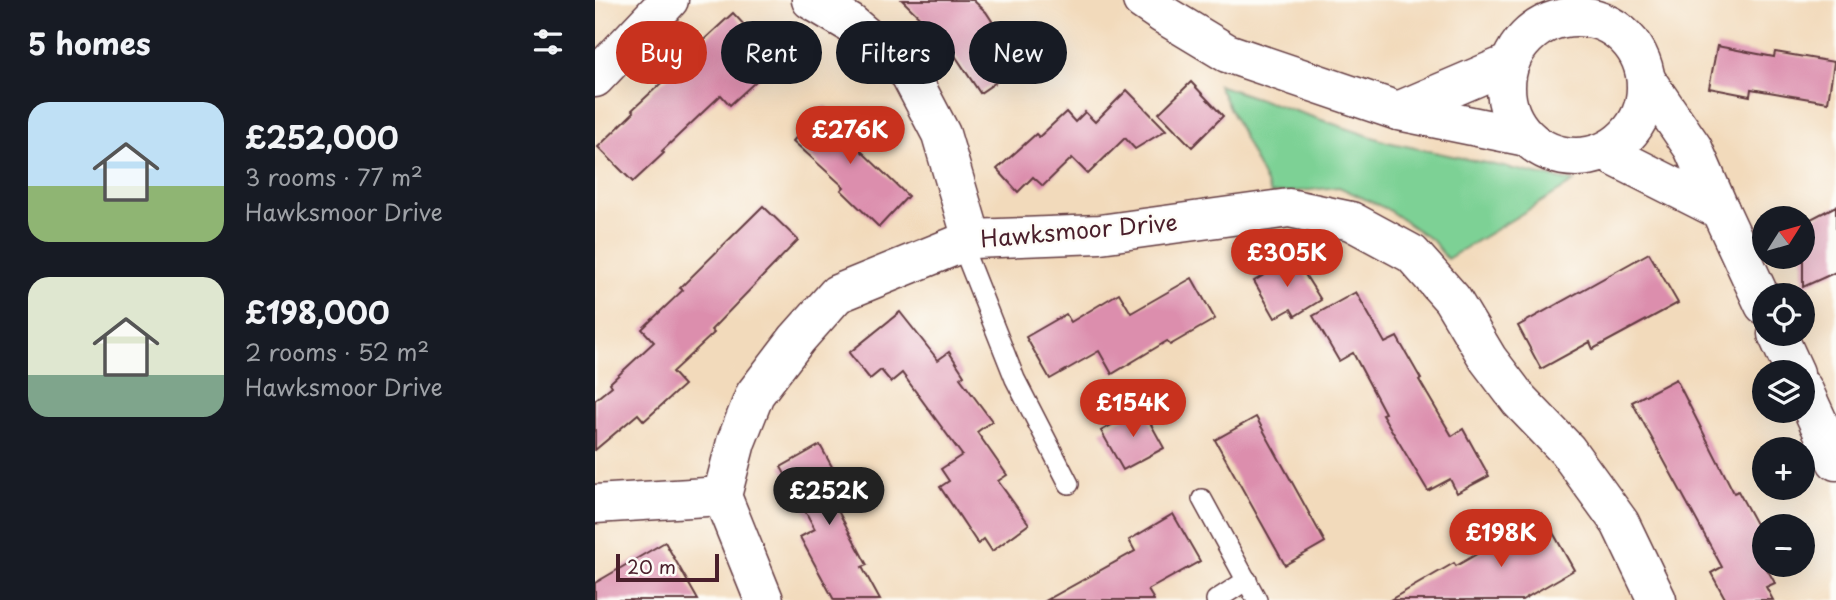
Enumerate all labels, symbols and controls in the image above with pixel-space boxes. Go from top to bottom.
text: 5 homes [28,20,151,65]
chip: Buy [616,21,707,84]
chip: Rent [721,21,822,84]
chip: Filters [836,21,955,84]
chip: New [969,21,1067,84]
icon: filters [529,23,567,61]
pin: £276K [801,106,899,166]
text: £276K [812,111,888,146]
text: £252,000 [245,114,399,159]
icon: home [84,130,168,214]
text: 3 rooms · 77 m² [245,159,423,194]
text: Hawksmoor Drive [245,194,443,229]
street label: Hawksmoor Drive [979,203,1179,256]
north arrow [1752,206,1815,270]
map controls [1752,206,1815,577]
pin: £305K [1238,230,1336,289]
text: £305K [1247,234,1327,269]
button: locate [1752,283,1815,346]
text: £198,000 [245,289,390,334]
icon: home [84,305,168,389]
text: 2 rooms · 52 m² [245,334,429,369]
button: layers [1752,360,1815,423]
text: Hawksmoor Drive [245,369,443,404]
pin: £154K [1084,380,1182,439]
text: £154K [1096,384,1170,419]
button: + [1752,437,1815,500]
pin: £252K [780,468,878,527]
text: £252K [789,472,869,507]
pin: £198K [1452,510,1550,569]
text: £198K [1465,514,1537,549]
button: − [1752,514,1815,577]
scale bar [616,551,719,583]
text: 20 m [627,552,676,580]

